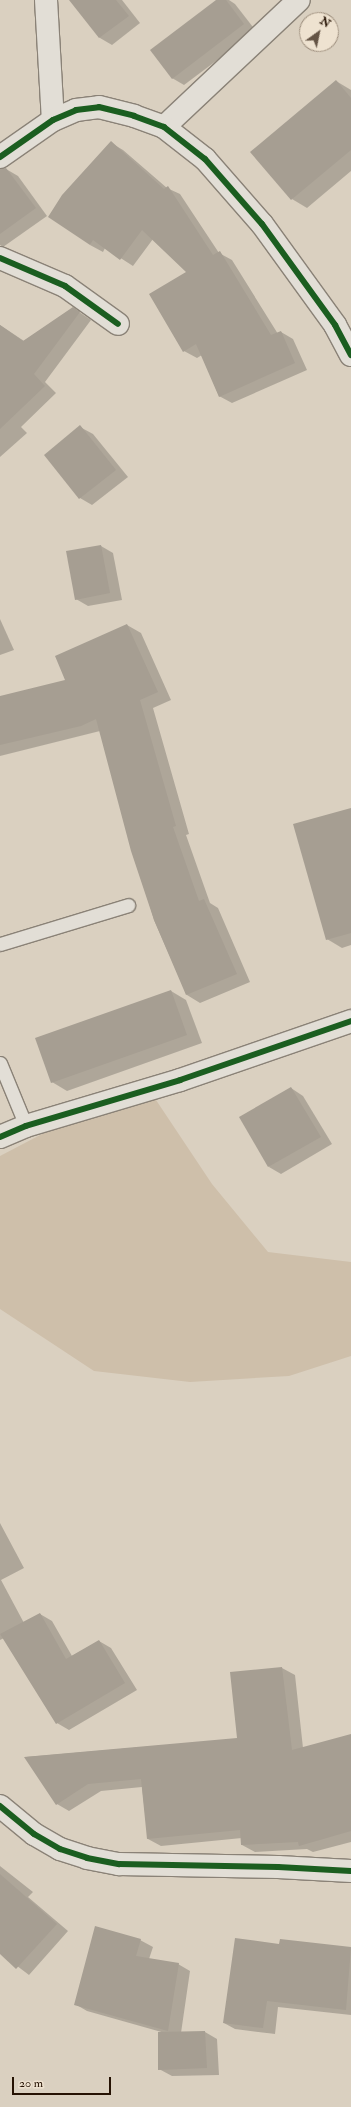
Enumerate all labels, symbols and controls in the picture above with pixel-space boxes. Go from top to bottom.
north arrow [299,12,339,52]
text: N [318,14,333,30]
scale bar [14,2069,113,2095]
text: 20 m [19,2076,43,2091]

